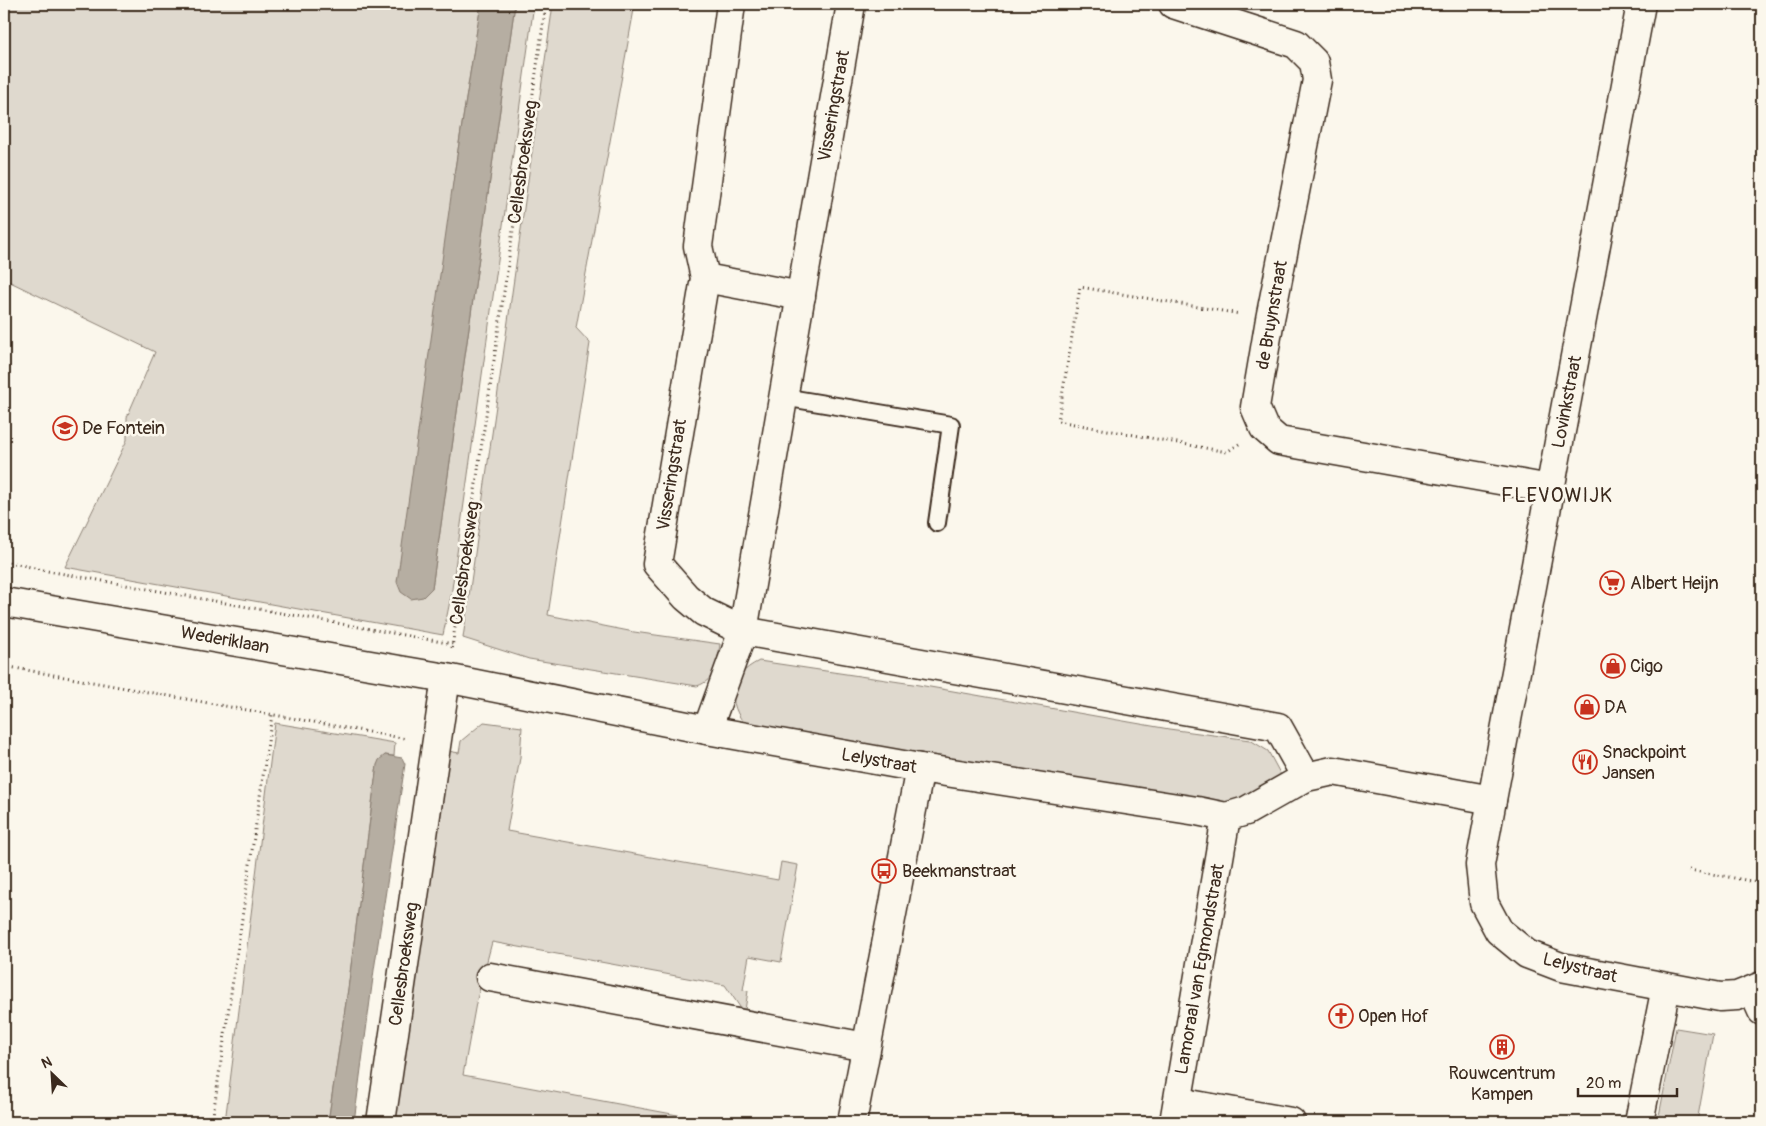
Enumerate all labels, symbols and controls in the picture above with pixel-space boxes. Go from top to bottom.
street label: Visseringstraat [813,48,855,164]
street label: Cellesbroeksweg [503,99,543,225]
street label: de Bruynstraat [1251,258,1293,371]
street label: Lovinkstraat [1547,353,1587,450]
school or university icon: De Fontein [52,415,78,441]
place label: De Fontein [82,417,165,440]
street label: Visseringstraat [652,417,692,533]
district label: FLEVOWIJK [1501,483,1613,508]
street label: Cellesbroeksweg [445,500,485,626]
supermarket icon: Albert Heijn [1599,570,1625,596]
place label: Albert Heijn [1630,572,1719,595]
street label: Wederiklaan [179,621,271,659]
shop icon: Cigo [1600,653,1626,679]
place label: Cigo [1630,655,1663,678]
shop icon: DA [1574,694,1600,720]
place label: DA [1604,696,1627,719]
place label: Snackpoint Jansen [1602,741,1687,785]
street label: Lelystraat [839,743,919,779]
restaurant icon: Snackpoint Jansen [1572,749,1598,775]
bus stop icon: Beekmanstraat [871,858,897,884]
place label: Beekmanstraat [902,860,1017,883]
street label: Lamoraal van Egmondstraat [1170,861,1230,1076]
street label: Cellesbroeksweg [384,901,424,1027]
street label: Lelystraat [1540,948,1620,989]
church icon: Open Hof [1328,1003,1354,1029]
place label: Open Hof [1358,1005,1430,1028]
building icon: Rouwcentrum Kampen [1489,1034,1515,1060]
north arrow [28,1048,78,1098]
text: N [39,1053,55,1072]
place label: Rouwcentrum Kampen [1448,1062,1556,1106]
scale bar [1578,1066,1677,1098]
text: 20 m [1586,1074,1621,1093]

